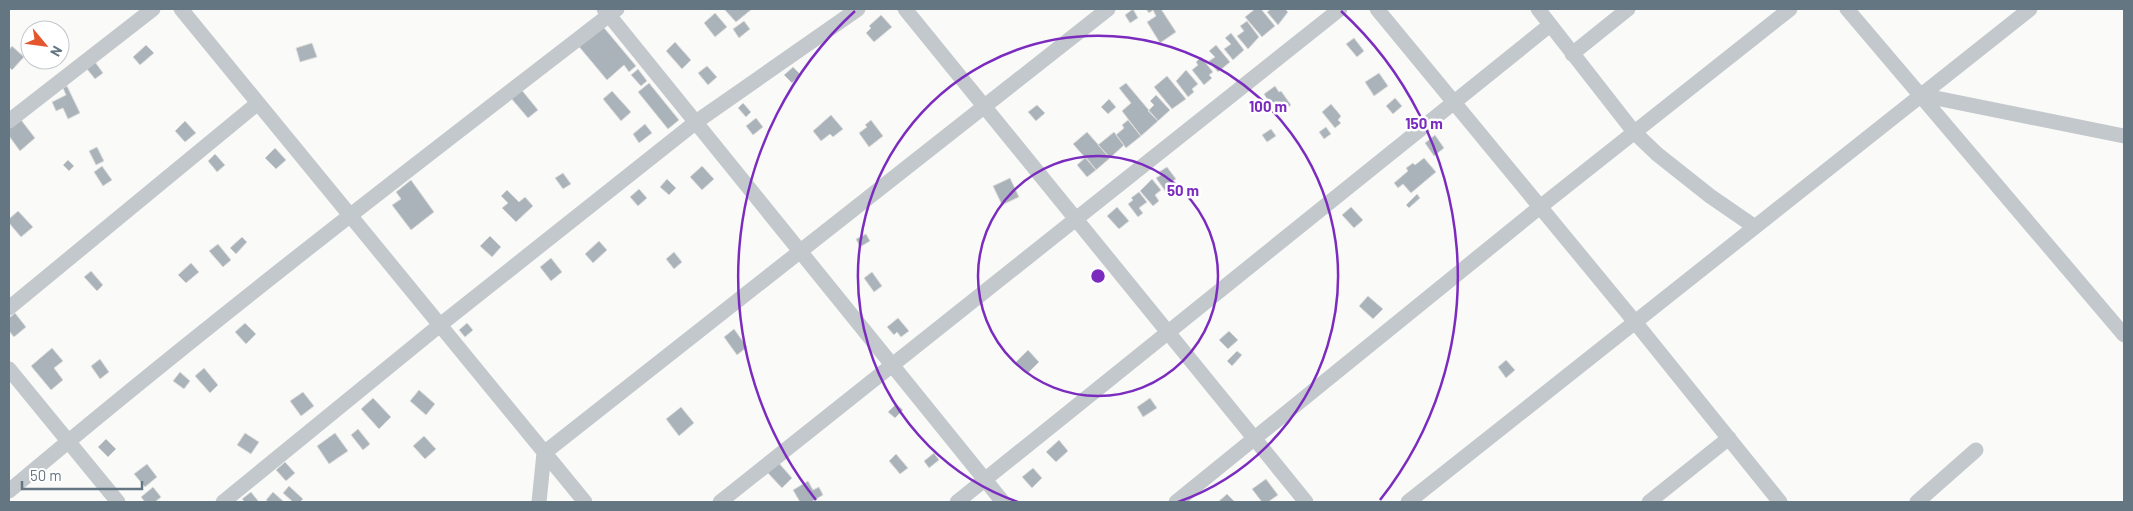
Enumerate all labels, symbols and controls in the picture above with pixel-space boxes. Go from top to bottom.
north arrow [20,20,70,70]
text: N [47,43,66,60]
text: 100 m [1249,97,1287,115]
text: 150 m [1405,114,1443,132]
text: 50 m [1167,181,1199,199]
centre of rings [1089,267,1107,285]
scale bar [22,458,142,490]
text: 50 m [30,466,62,484]

